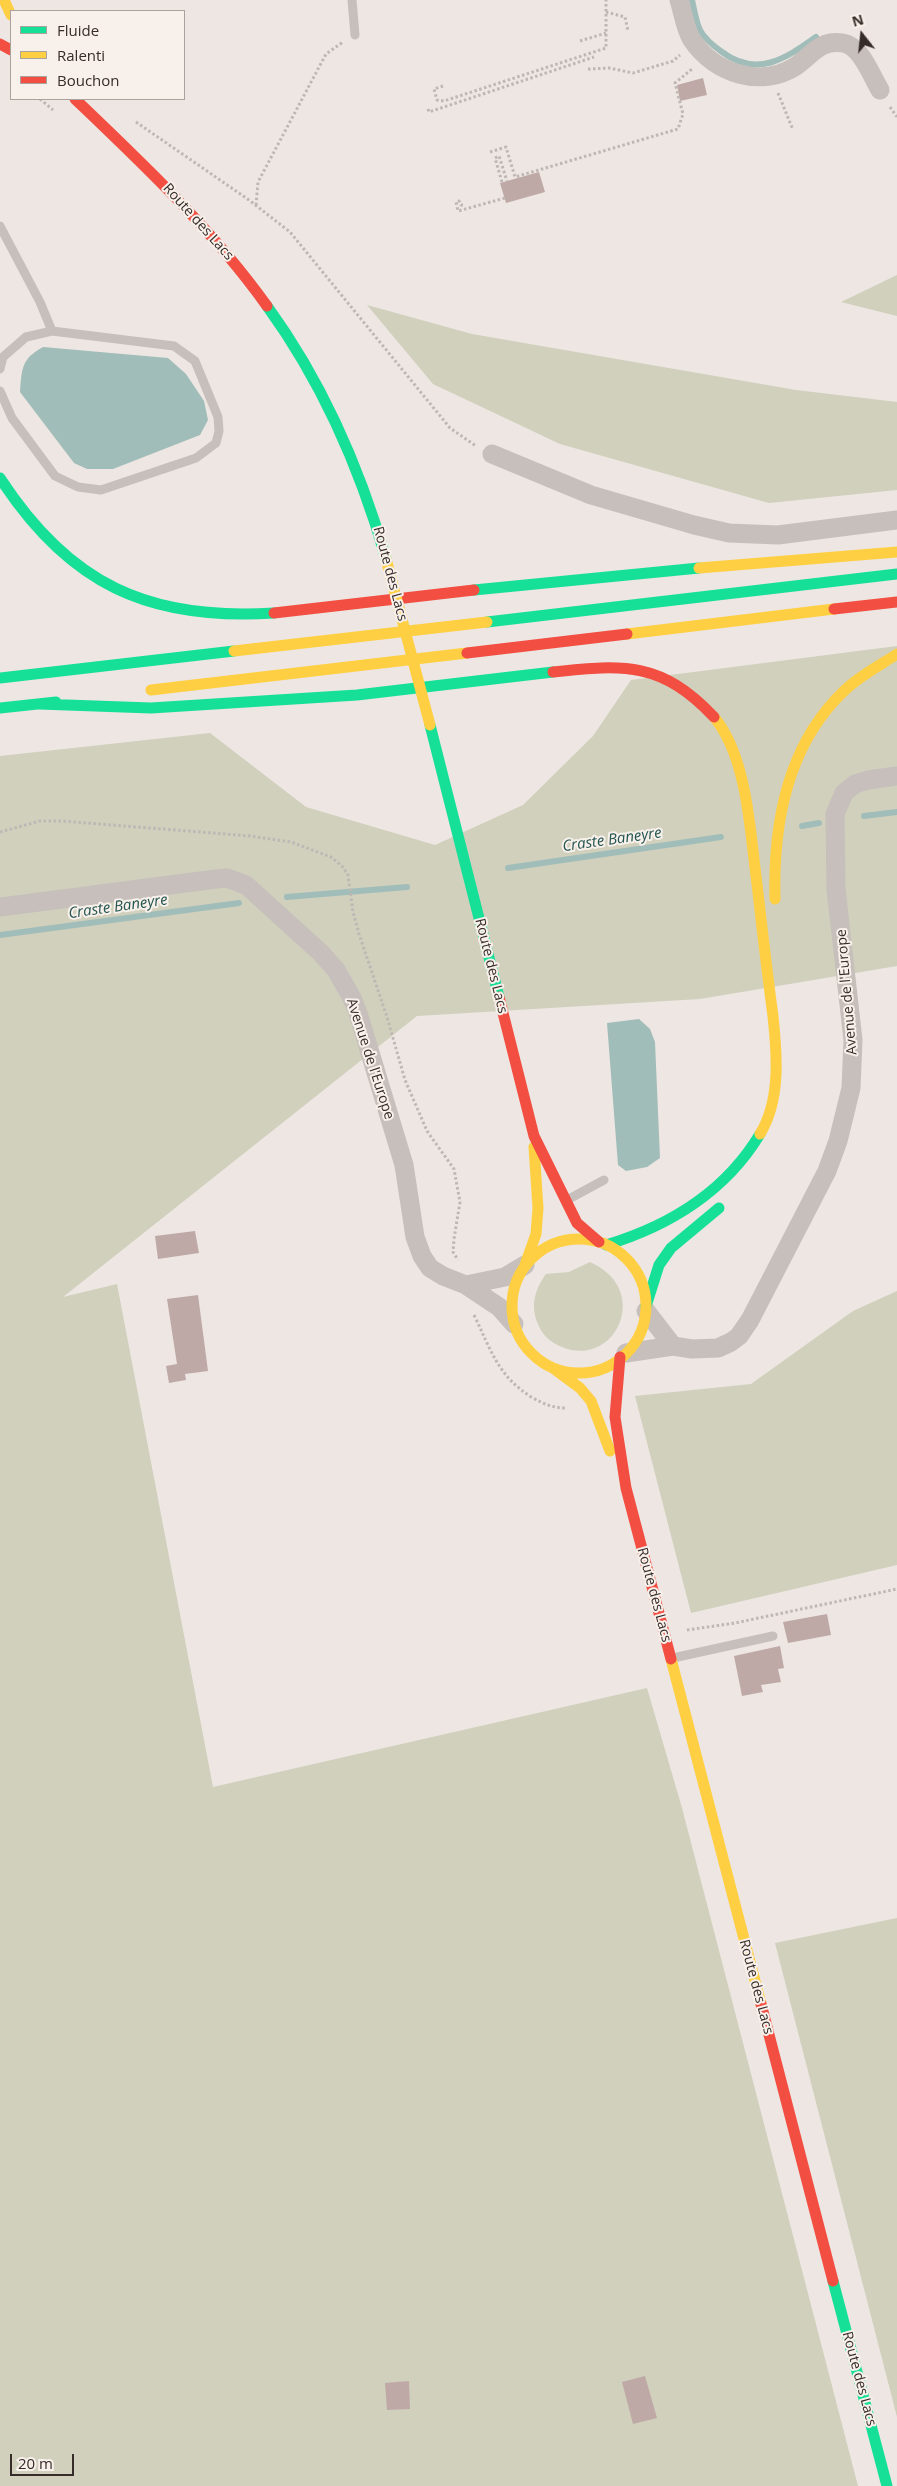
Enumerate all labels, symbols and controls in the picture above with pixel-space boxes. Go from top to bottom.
text: N [850,9,866,31]
legend [10,10,185,100]
north arrow [837,10,887,60]
text: Fluide [57,20,99,40]
text: Ralenti [57,45,105,65]
text: Bouchon [57,70,120,90]
street label: Route des Lacs [159,180,237,264]
street label: Route des Lacs [369,525,411,623]
water label: Craste Baneyre [561,824,663,856]
water label: Craste Baneyre [67,891,169,923]
street label: Route des Lacs [471,917,511,1015]
street label: Avenue de l'Europe [833,929,861,1055]
street label: Avenue de l'Europe [343,996,397,1122]
street label: Route des Lacs [633,1546,675,1644]
street label: Route des Lacs [735,1938,777,2036]
street label: Route des Lacs [838,2330,880,2428]
scale bar [12,2444,76,2476]
text: 20 m [18,2453,53,2473]

